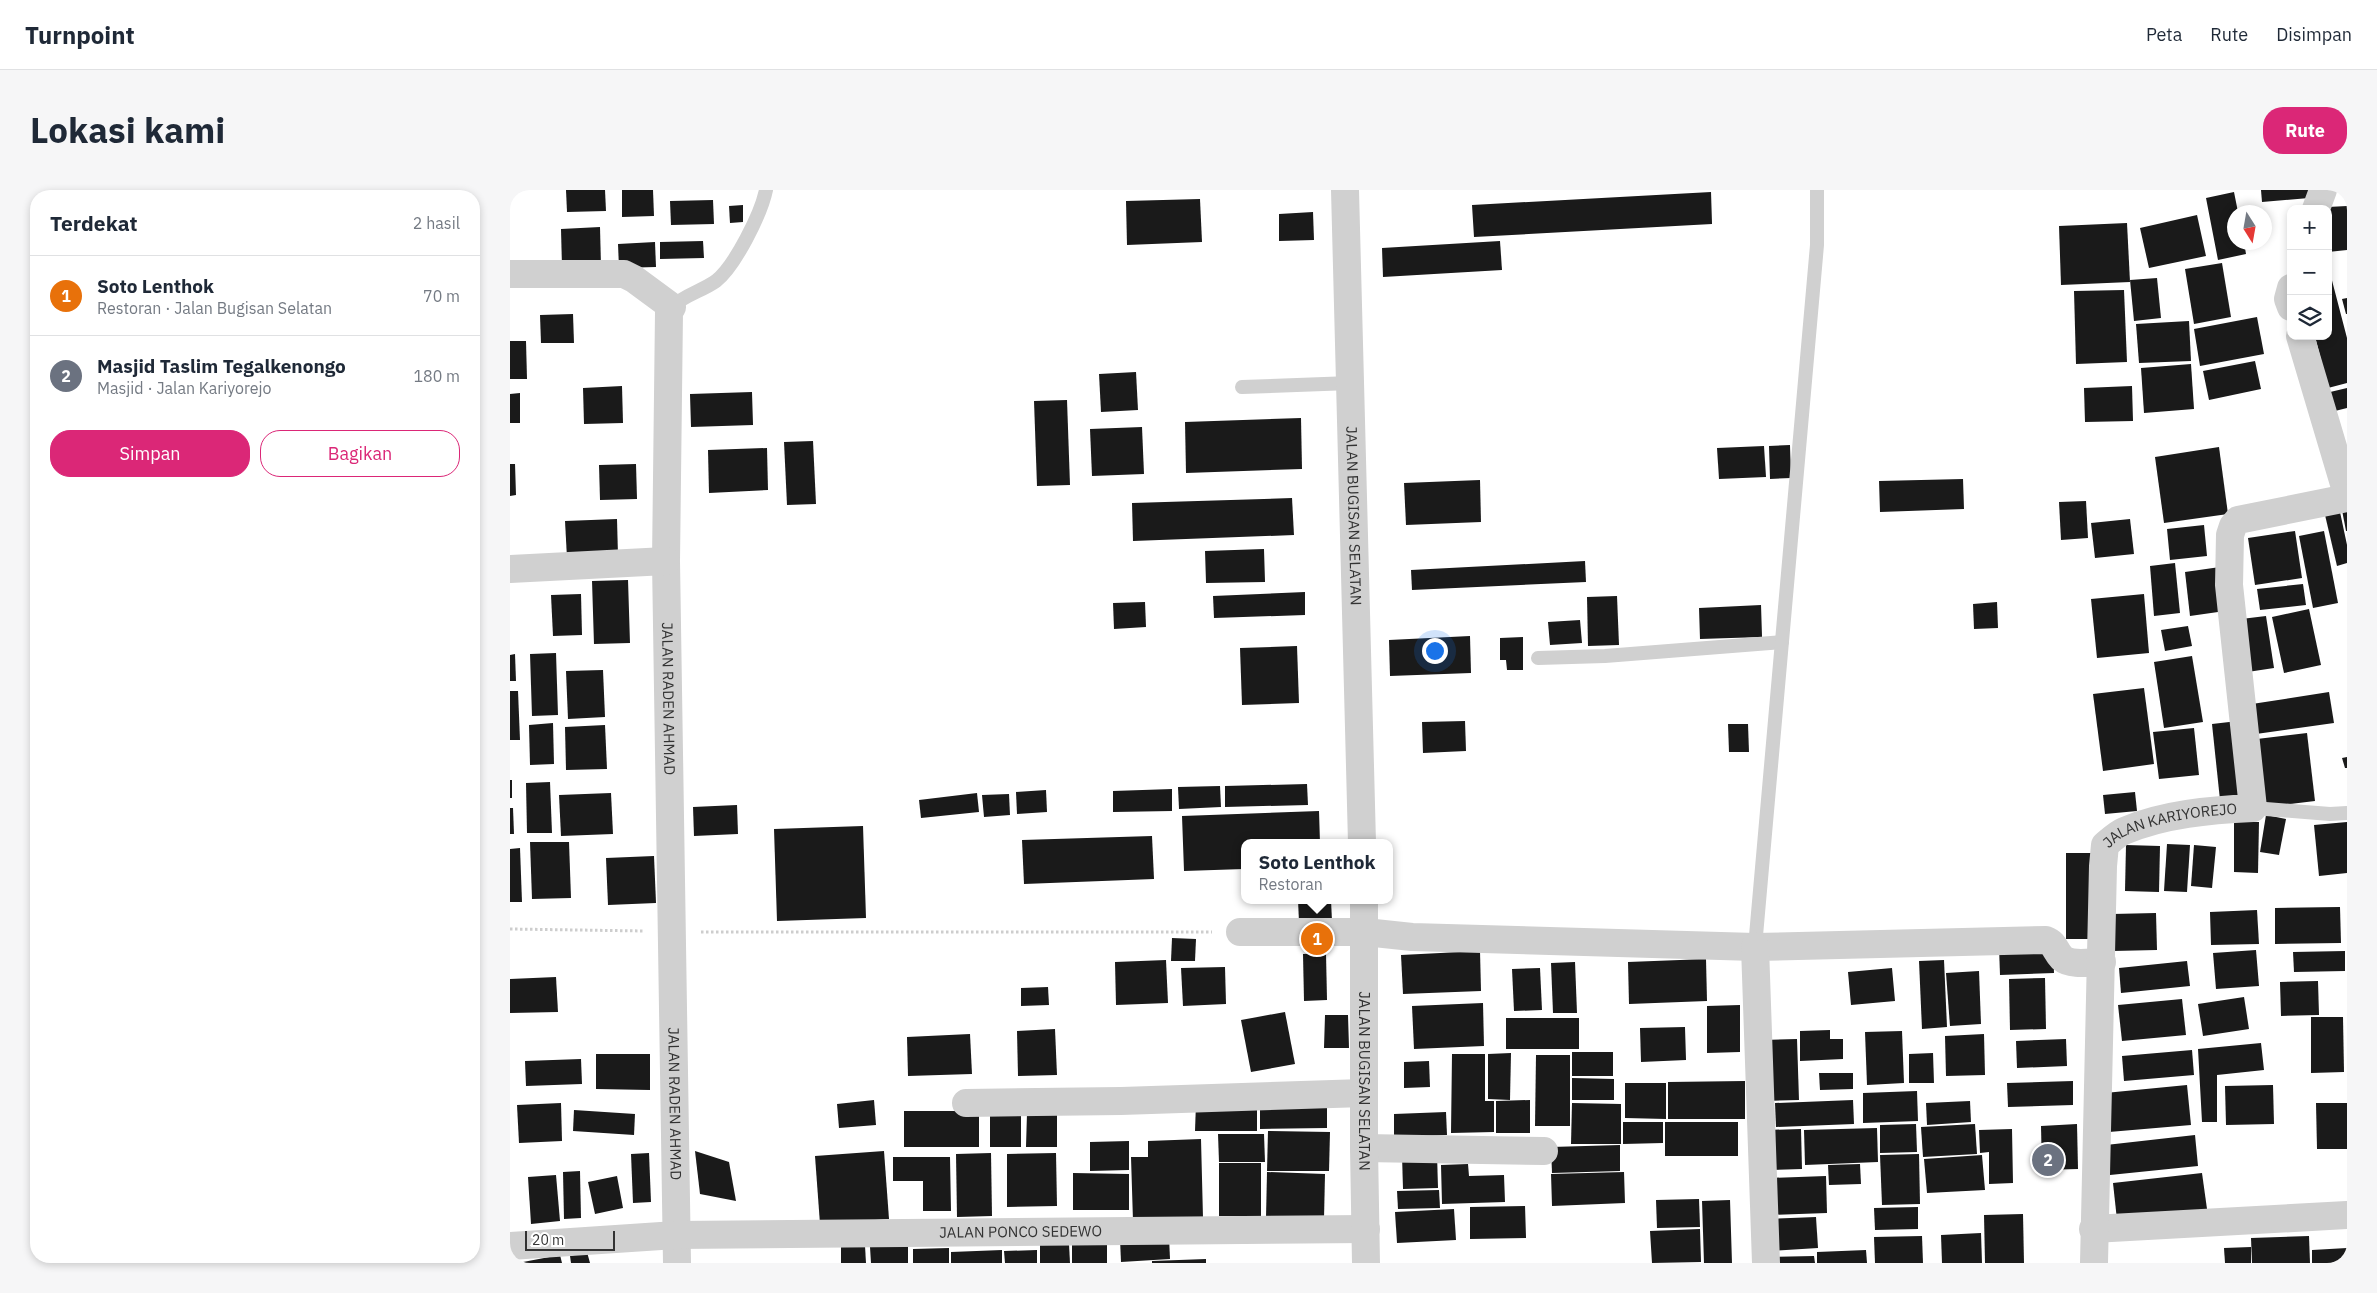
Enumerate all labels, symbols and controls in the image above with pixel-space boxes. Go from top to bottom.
text: Turnpoint [25,19,135,51]
text: Peta [2146,23,2182,46]
text: Rute [2210,23,2248,46]
text: Disimpan [2276,23,2352,46]
text: Lokasi kami [30,107,225,153]
button: Rute [2263,107,2347,154]
north arrow [2227,205,2272,250]
map controls [2287,205,2332,340]
button: + [2287,205,2332,250]
text: Terdekat [50,209,138,237]
text: 2 hasil [413,213,460,233]
button: − [2287,250,2332,295]
text: Soto Lenthok [97,274,214,298]
text: 1 [61,286,71,306]
text: 70 m [423,286,460,306]
button: layers [2287,295,2332,340]
text: Restoran · Jalan Bugisan Selatan [97,298,332,318]
text: Masjid Taslim Tegalkenongo [97,354,346,378]
text: 2 [61,366,71,386]
text: 180 m [413,366,460,386]
text: Masjid · Jalan Kariyorejo [97,378,272,398]
street label: JALAN BUGISAN SELATAN [1342,426,1366,606]
button: Simpan [50,430,250,477]
button: Bagikan [260,430,460,477]
street label: JALAN RADEN AHMAD [658,622,679,775]
your location [1422,638,1448,664]
street label: JALAN KARIYOREJO [2099,799,2238,852]
popup [1241,839,1393,904]
text: Soto Lenthok [1258,850,1376,874]
text: Restoran [1258,874,1323,894]
pin: 1 [1301,920,1333,958]
street label: JALAN BUGISAN SELATAN [1355,991,1374,1171]
street label: JALAN RADEN AHMAD [664,1027,686,1180]
pin: 2 [2032,1141,2064,1179]
street label: JALAN PONCO SEDEWO [939,1221,1102,1242]
scale bar [525,1228,615,1251]
text: 20 m [532,1231,564,1249]

